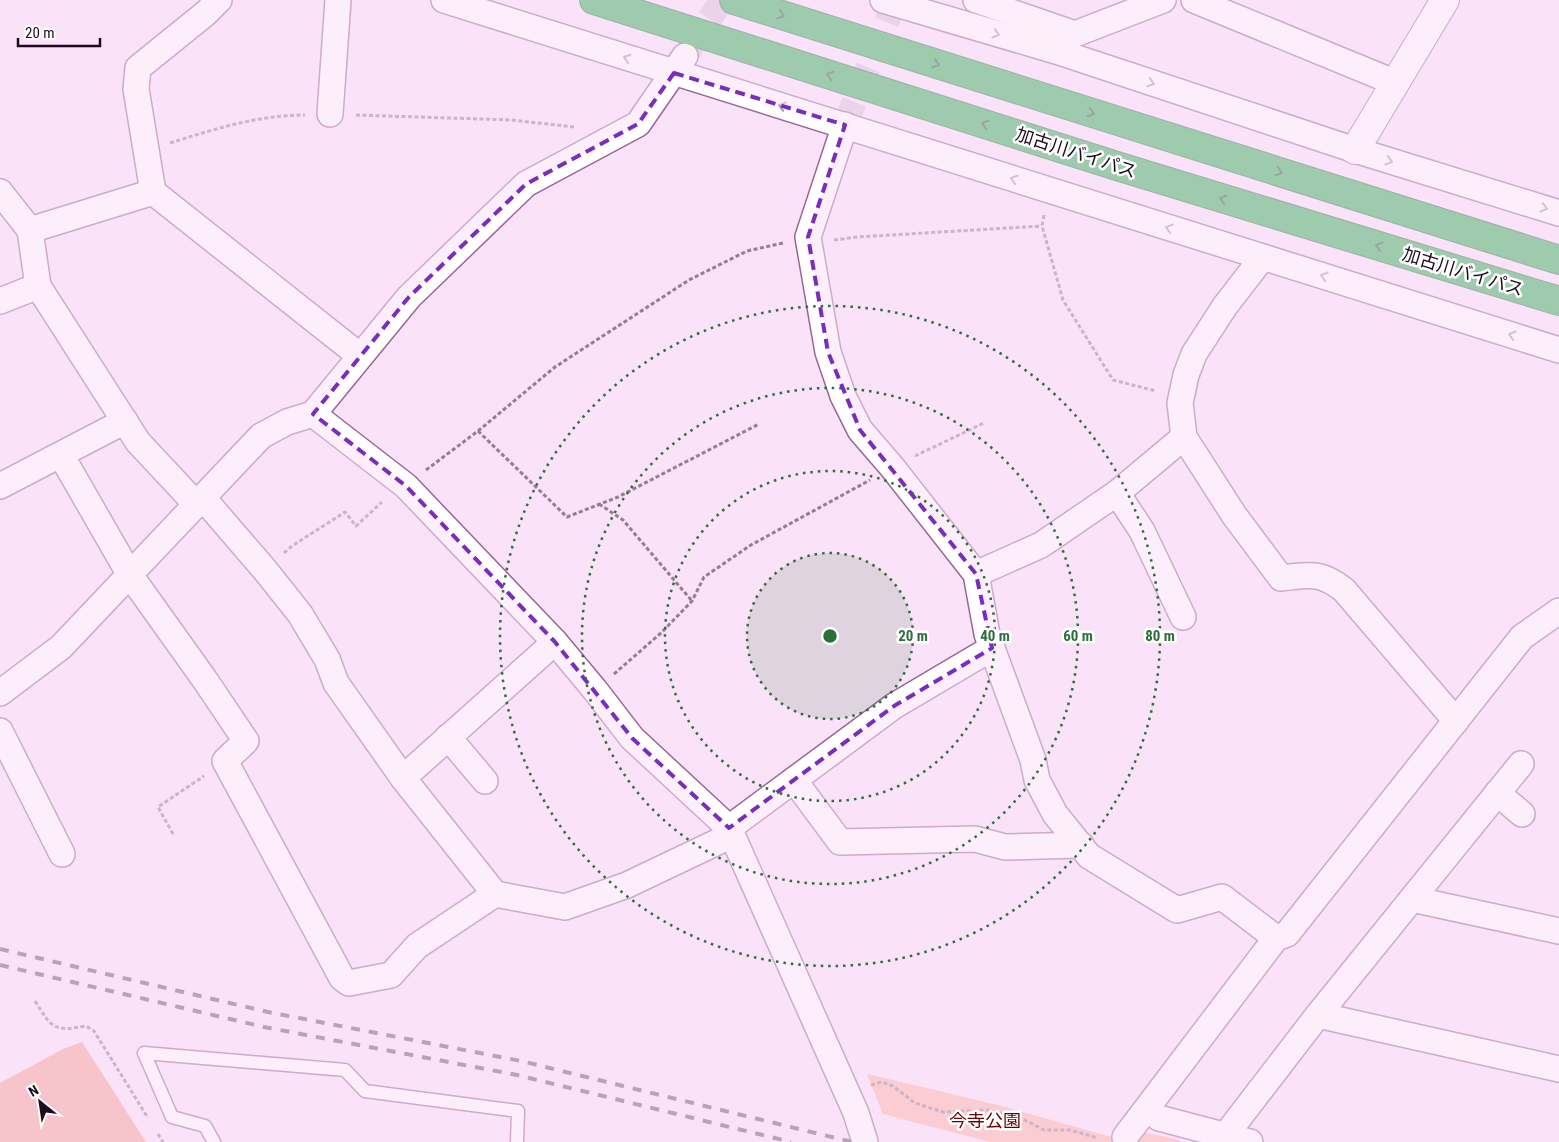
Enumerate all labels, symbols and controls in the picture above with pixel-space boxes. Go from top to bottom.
one-way arrow [776,9,784,19]
scale bar [18,15,100,47]
text: 20 m [25,24,55,42]
one-way arrow [992,28,1000,38]
one-way arrow [624,54,632,64]
one-way arrow [931,58,939,68]
one-way arrow [826,70,834,80]
one-way arrow [1147,77,1155,87]
one-way arrow [778,101,787,111]
one-way arrow [1086,107,1094,117]
one-way arrow [981,120,989,130]
street label: 加古川バイパス [1013,123,1139,182]
one-way arrow [1384,155,1393,165]
one-way arrow [1274,167,1282,177]
one-way arrow [1010,174,1019,184]
one-way arrow [1219,194,1228,204]
one-way arrow [1540,203,1548,213]
one-way arrow [1165,223,1173,233]
one-way arrow [1375,242,1383,252]
street label: 加古川バイパス [1400,243,1526,300]
one-way arrow [1320,272,1329,282]
one-way arrow [1509,331,1517,341]
centre of rings [821,627,839,645]
text: 20 m [898,627,928,645]
text: 40 m [980,627,1010,645]
text: 60 m [1063,627,1093,645]
text: 80 m [1145,627,1175,645]
north arrow [15,1077,65,1127]
text: N [26,1082,41,1100]
park label: 今寺公園 [949,1110,1021,1131]

